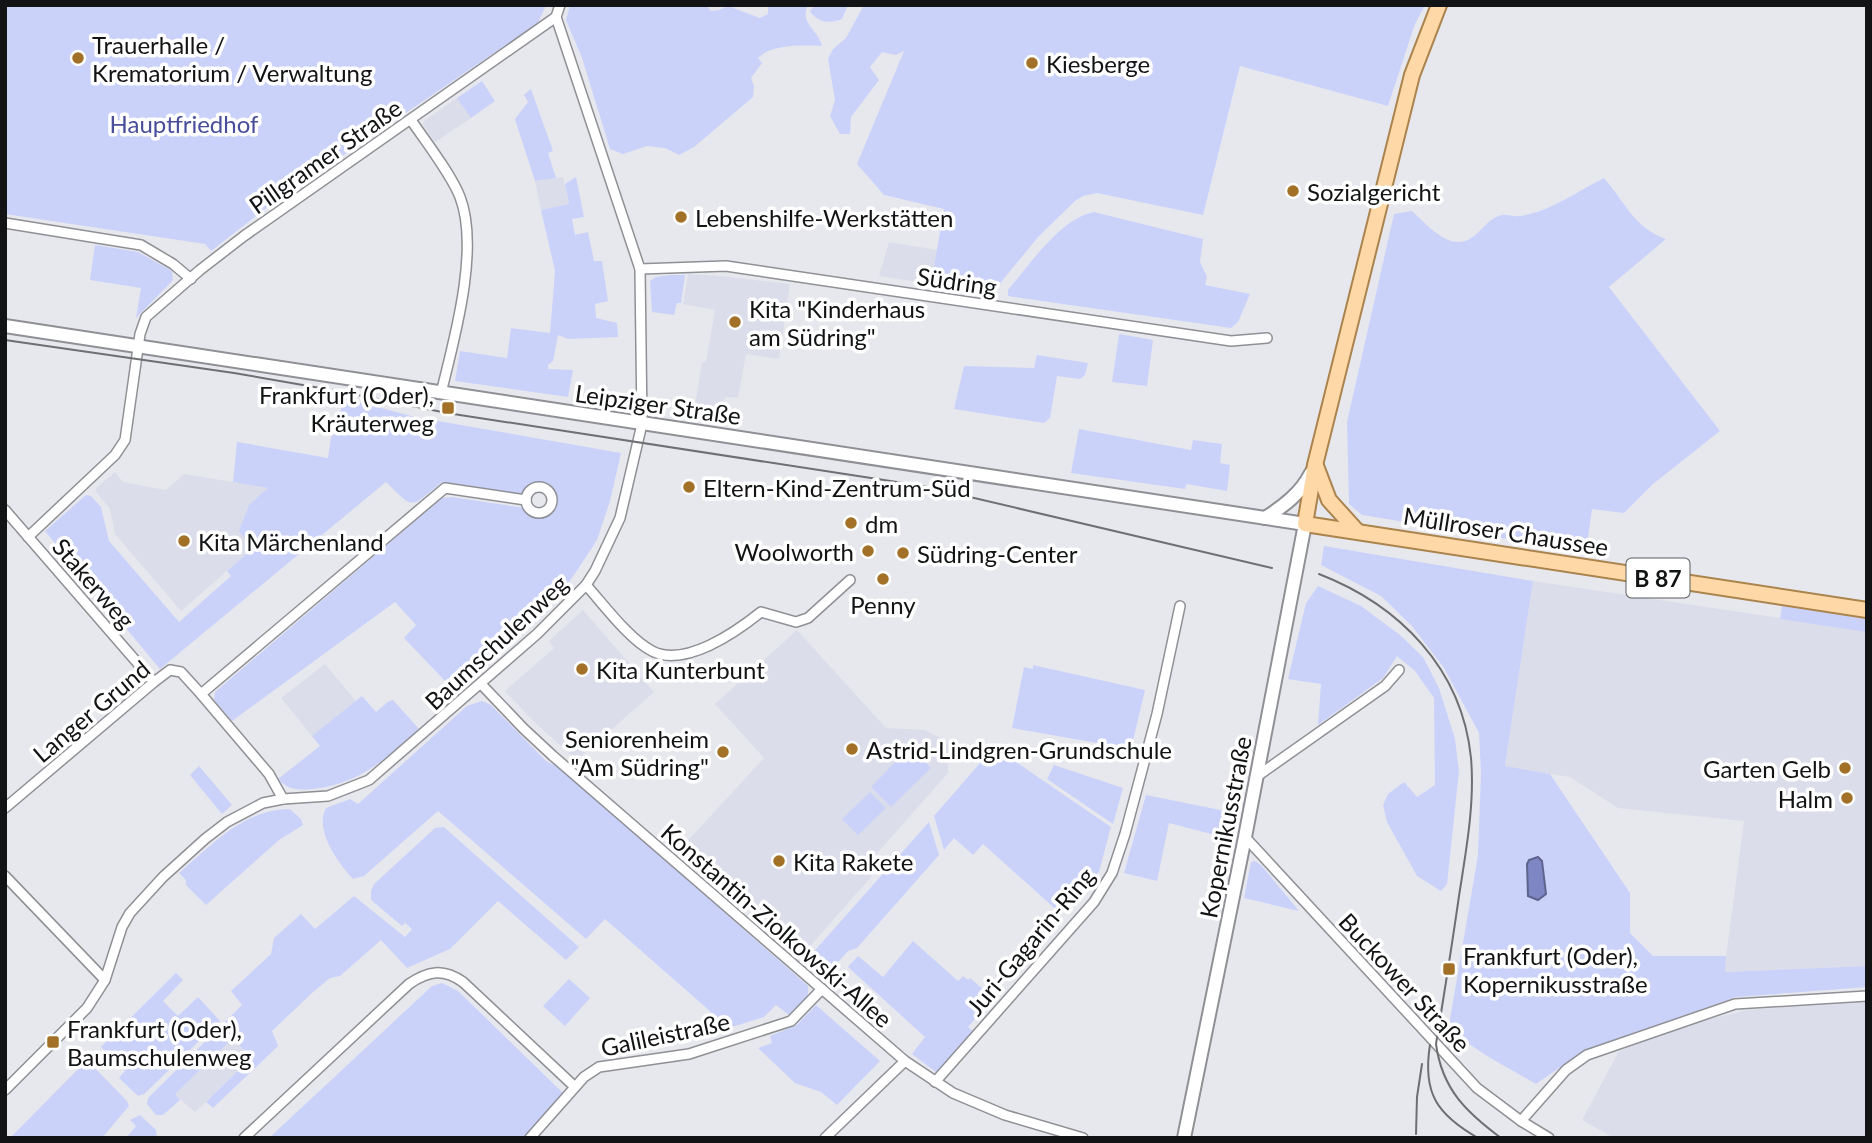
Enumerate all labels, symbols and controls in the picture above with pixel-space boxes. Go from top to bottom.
place label: Trauerhalle / Krematorium / Verwaltung [92,30,372,87]
place label: Kiesberge [1046,49,1150,78]
marker: Trauerhalle / Krematorium / Verwaltung [70,50,86,66]
marker: Kiesberge [1024,55,1040,71]
street label: Pillgramer Straße [243,93,407,219]
park label: Hauptfriedhof [110,109,259,138]
place label: Sozialgericht [1307,177,1441,206]
marker: Sozialgericht [1285,183,1301,199]
place label: Lebenshilfe-Werkstätten [695,203,953,232]
marker: Lebenshilfe-Werkstätten [673,209,689,225]
street label: Südring [915,261,999,301]
place label: Kita "Kinderhaus am Südring" [749,294,925,351]
marker: Kita "Kinderhaus am Südring" [727,314,743,330]
street label: Leipziger Straße [573,378,743,430]
place label: Frankfurt (Oder), Kräuterweg [259,380,434,437]
marker: Frankfurt (Oder), Kräuterweg [440,400,456,416]
place label: Eltern-Kind-Zentrum-Süd [703,473,971,502]
marker: Eltern-Kind-Zentrum-Süd [681,479,697,495]
street label: Müllroser Chaussee [1402,500,1610,562]
place label: dm [865,509,898,538]
marker: dm [843,515,859,531]
place label: Kita Märchenland [198,527,384,556]
street label: Stakerweg [47,532,141,634]
marker: Kita Märchenland [176,533,192,549]
place label: Woolworth [735,537,854,566]
place label: Südring-Center [917,539,1078,568]
marker: Woolworth [860,543,876,559]
marker: Südring-Center [895,545,911,561]
road number: B 87 [1626,558,1690,598]
street label: Baumschulenweg [419,568,573,716]
marker: Penny [875,571,891,587]
place label: Penny [850,590,916,619]
street label: Langer Grund [27,654,155,768]
place label: Kita Kunterbunt [596,655,765,684]
marker: Kita Kunterbunt [574,661,590,677]
place label: Seniorenheim "Am Südring" [565,724,709,781]
street label: Kopernikusstraße [1193,734,1257,920]
place label: Astrid-Lindgren-Grundschule [866,735,1172,764]
marker: Astrid-Lindgren-Grundschule [844,741,860,757]
marker: Seniorenheim "Am Südring" [715,744,731,760]
place label: Garten Gelb [1703,754,1831,783]
marker: Garten Gelb [1837,760,1853,776]
place label: Halm [1778,784,1833,813]
marker: Halm [1839,790,1855,806]
street label: Konstantin-Ziolkowski-Allee [656,817,898,1033]
place label: Kita Rakete [793,847,913,876]
marker: Kita Rakete [771,853,787,869]
street label: Juri-Gagarin-Ring [960,861,1100,1021]
street label: Buckower Straße [1333,907,1477,1057]
place label: Frankfurt (Oder), Kopernikusstraße [1463,941,1648,998]
marker: Frankfurt (Oder), Kopernikusstraße [1441,961,1457,977]
street label: Galileistraße [598,1006,732,1062]
place label: Frankfurt (Oder), Baumschulenweg [67,1014,252,1071]
marker: Frankfurt (Oder), Baumschulenweg [45,1034,61,1050]

